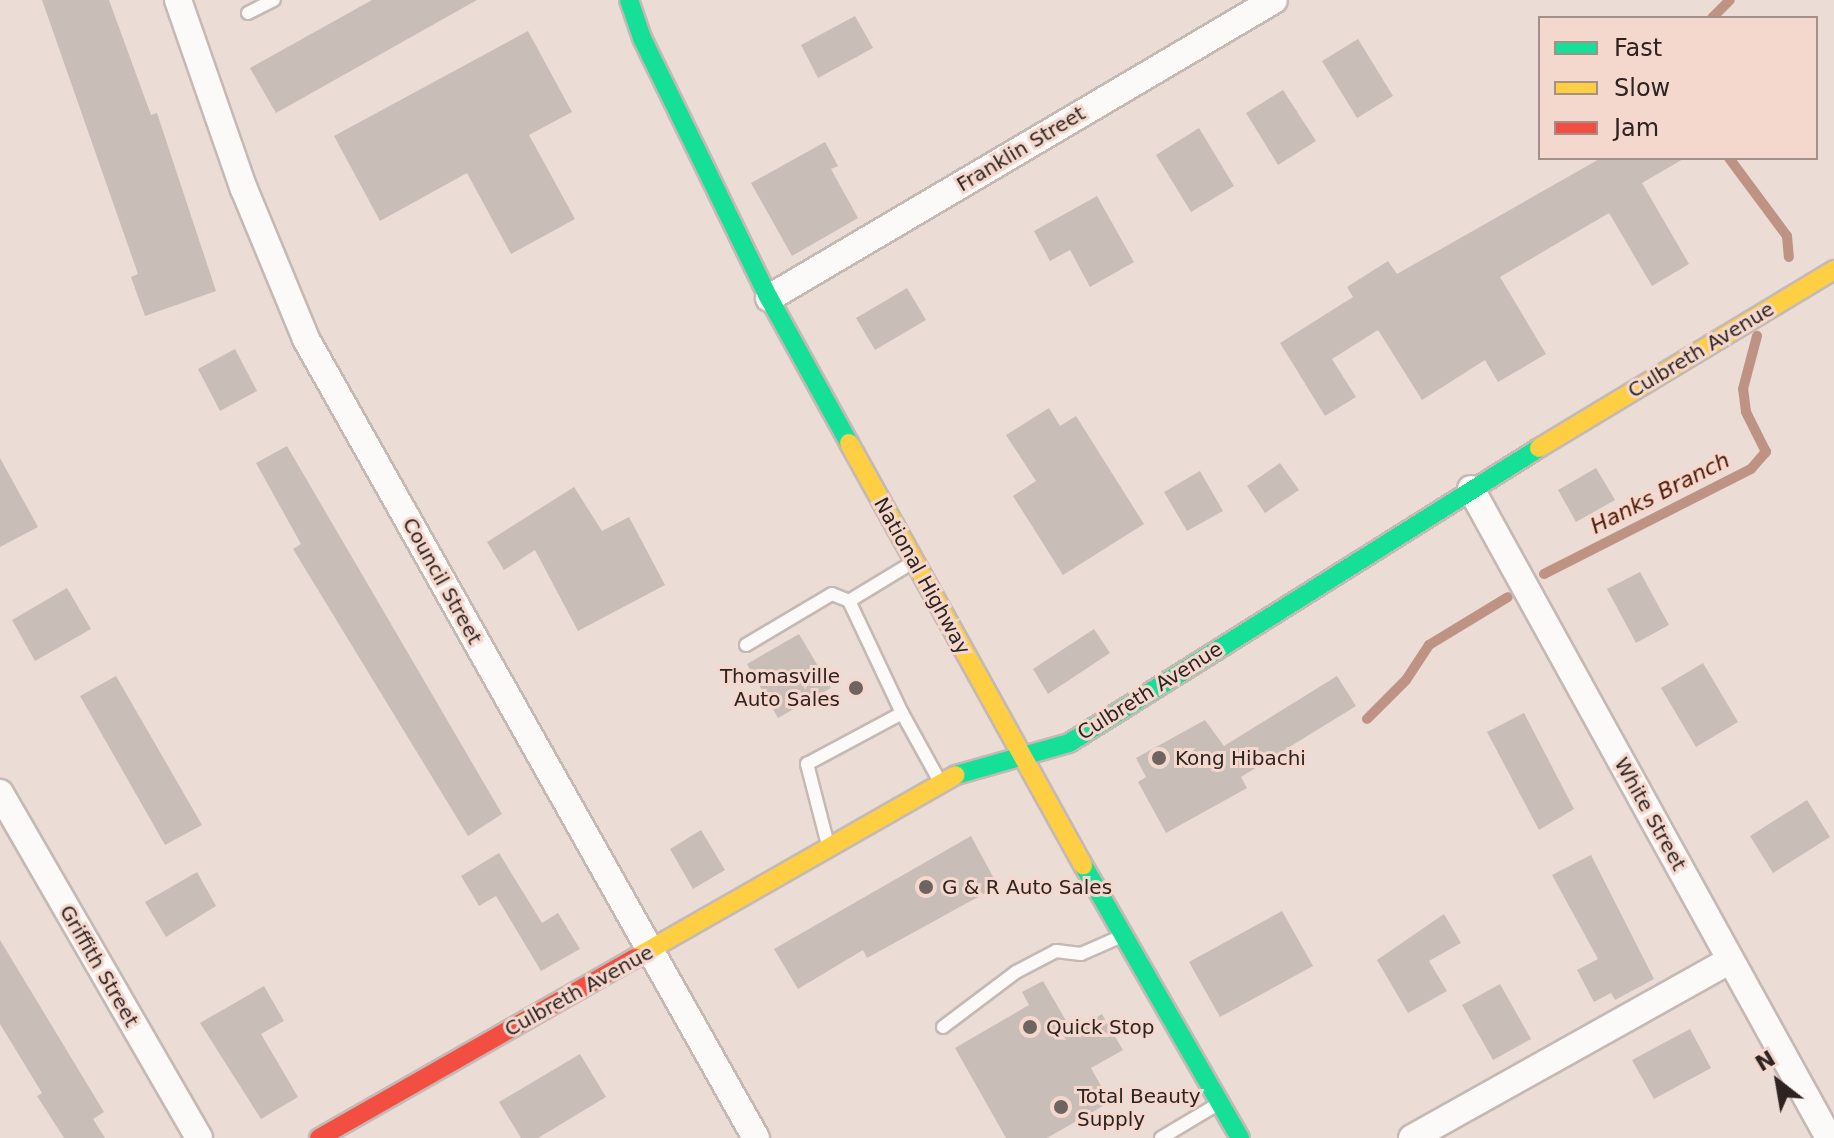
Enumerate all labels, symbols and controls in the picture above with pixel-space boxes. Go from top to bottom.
legend [1538,16,1818,160]
text: Fast [1614,34,1662,62]
text: Slow [1614,74,1670,102]
street label: Franklin Street [952,101,1090,197]
text: Jam [1614,114,1659,142]
street label: Culbreth Avenue [1624,297,1778,403]
water label: Hanks Branch [1586,447,1734,539]
street label: National Highway [869,493,975,659]
street label: Council Street [397,514,487,648]
street label: Culbreth Avenue [1073,637,1227,745]
place label: Thomasville Auto Sales [720,664,840,711]
marker: Thomasville Auto Sales [847,679,865,697]
place label: Kong Hibachi [1175,746,1306,770]
marker: Kong Hibachi [1150,749,1168,767]
street label: White Street [1609,753,1691,875]
place label: G & R Auto Sales [942,875,1112,899]
marker: G & R Auto Sales [917,878,935,896]
street label: Griffith Street [55,901,143,1031]
street label: Culbreth Avenue [501,940,657,1042]
place label: Quick Stop [1046,1015,1154,1039]
marker: Quick Stop [1021,1018,1039,1036]
north arrow [1738,1042,1818,1122]
text: N [1751,1046,1780,1076]
place label: Total Beauty Supply [1077,1084,1201,1131]
marker: Total Beauty Supply [1052,1098,1070,1116]

